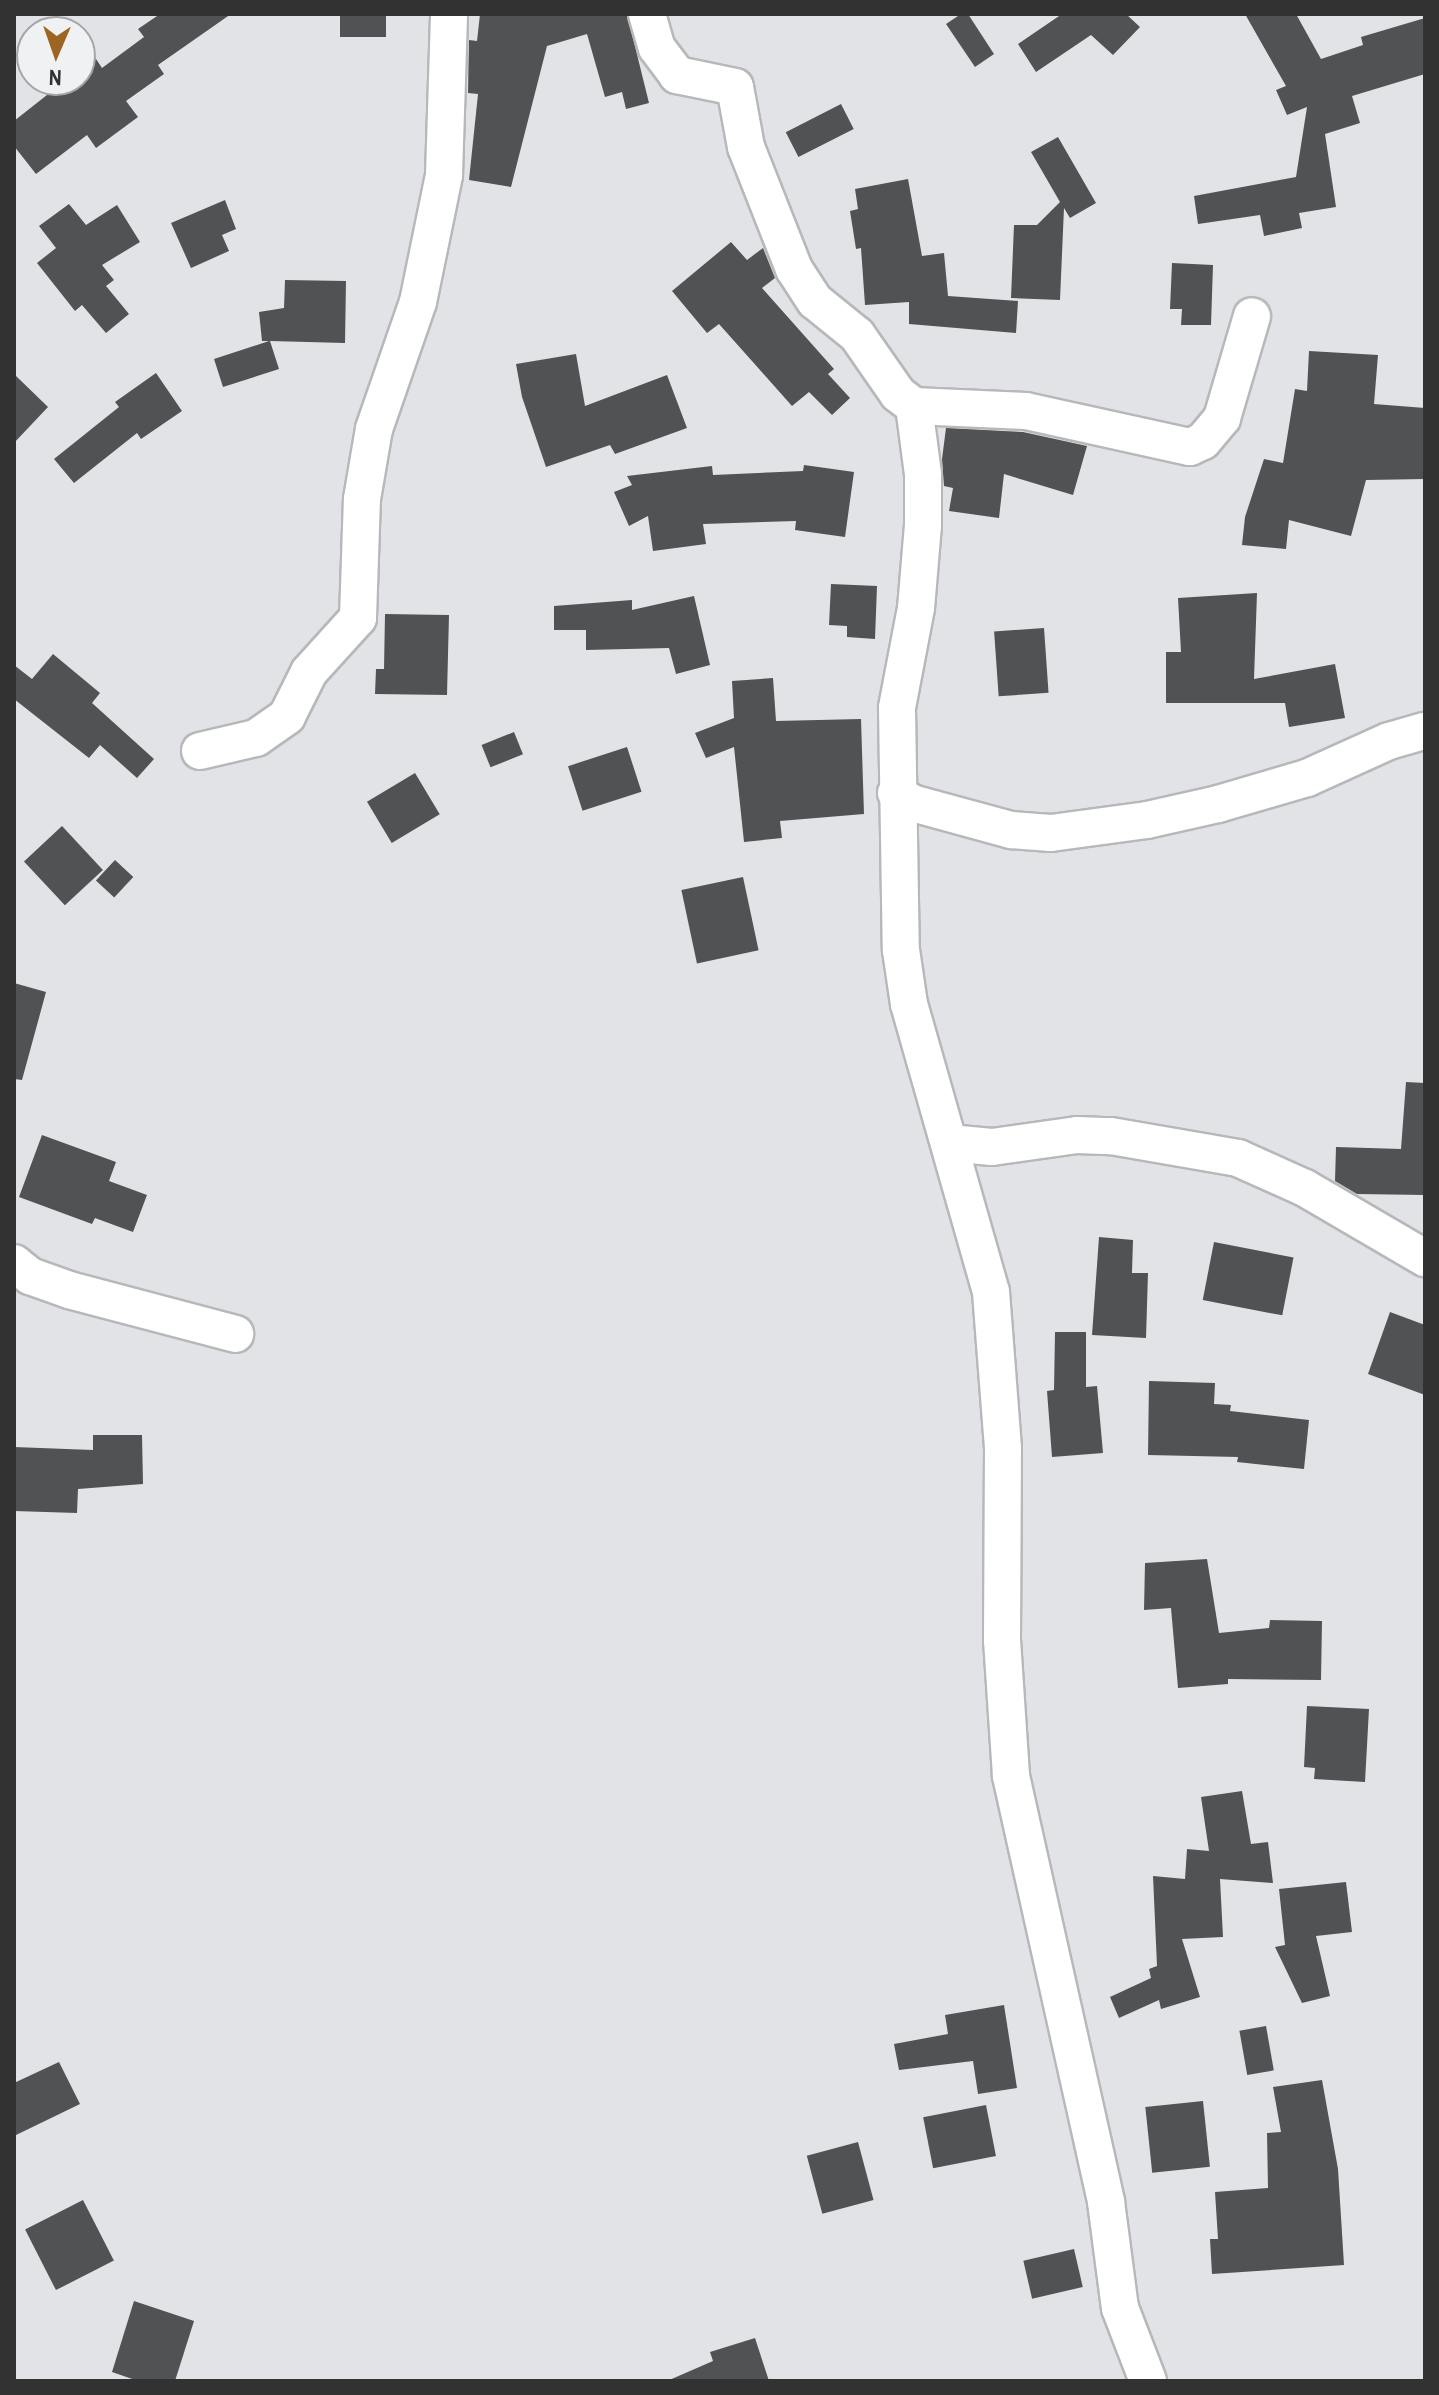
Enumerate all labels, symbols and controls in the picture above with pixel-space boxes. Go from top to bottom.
north arrow [16,16,96,96]
text: N [48,63,62,93]

